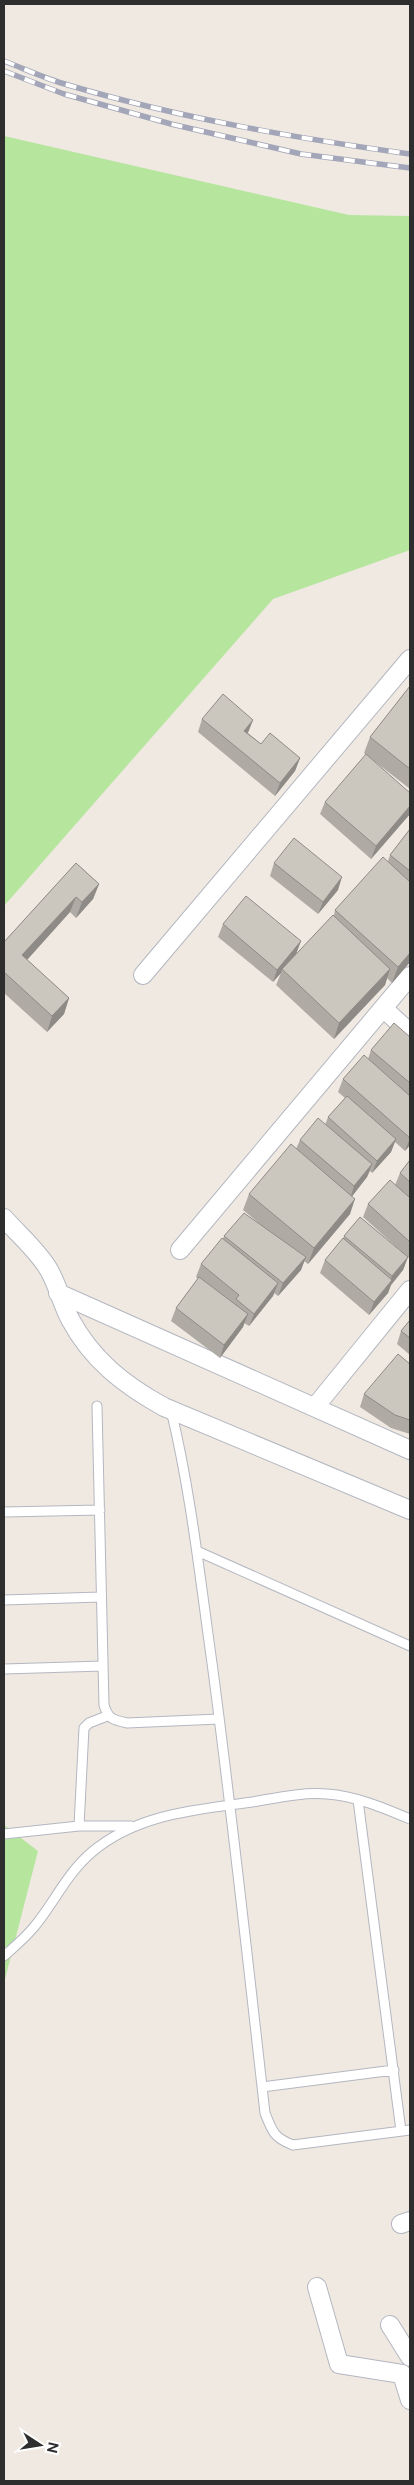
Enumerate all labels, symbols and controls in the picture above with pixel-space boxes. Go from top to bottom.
north arrow [15,2420,65,2470]
text: N [44,2441,62,2455]

